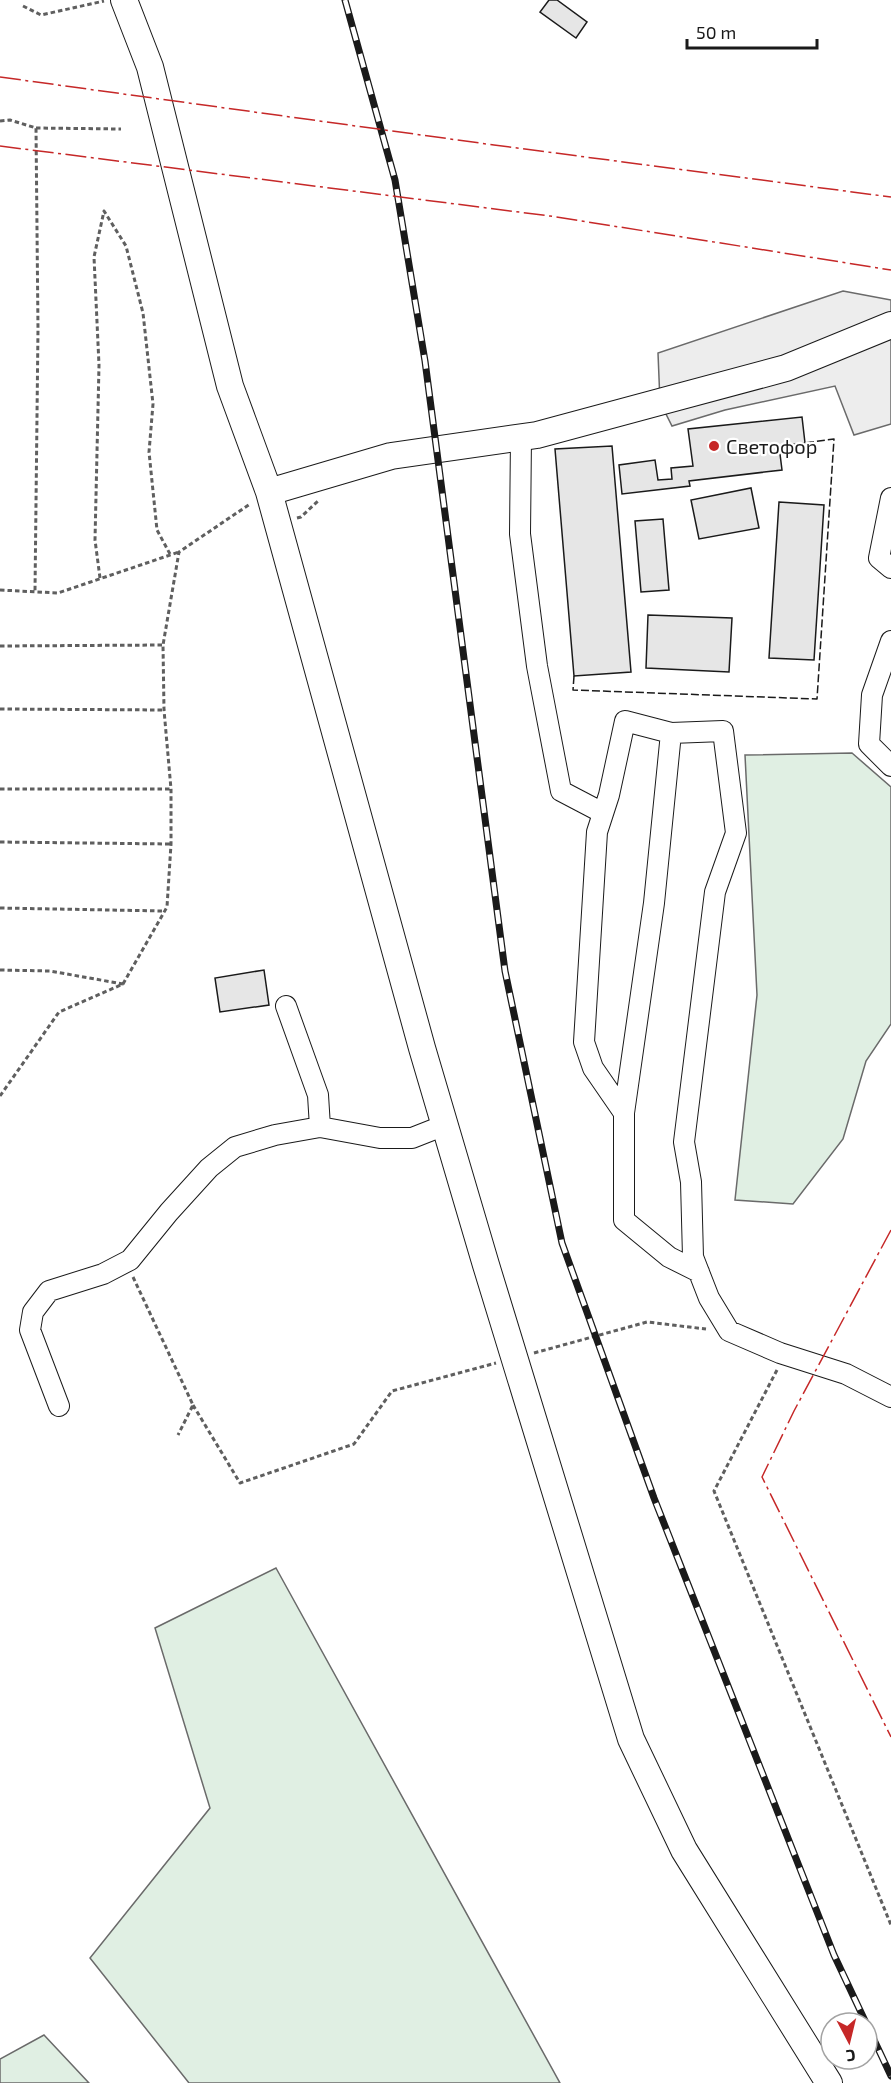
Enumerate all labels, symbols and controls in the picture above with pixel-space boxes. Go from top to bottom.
scale bar [687,12,818,50]
text: 50 m [696,21,736,43]
place label: Светофор [726,434,817,458]
marker: Светофор [707,439,721,453]
north arrow [819,2011,879,2071]
text: С [845,2046,857,2066]

